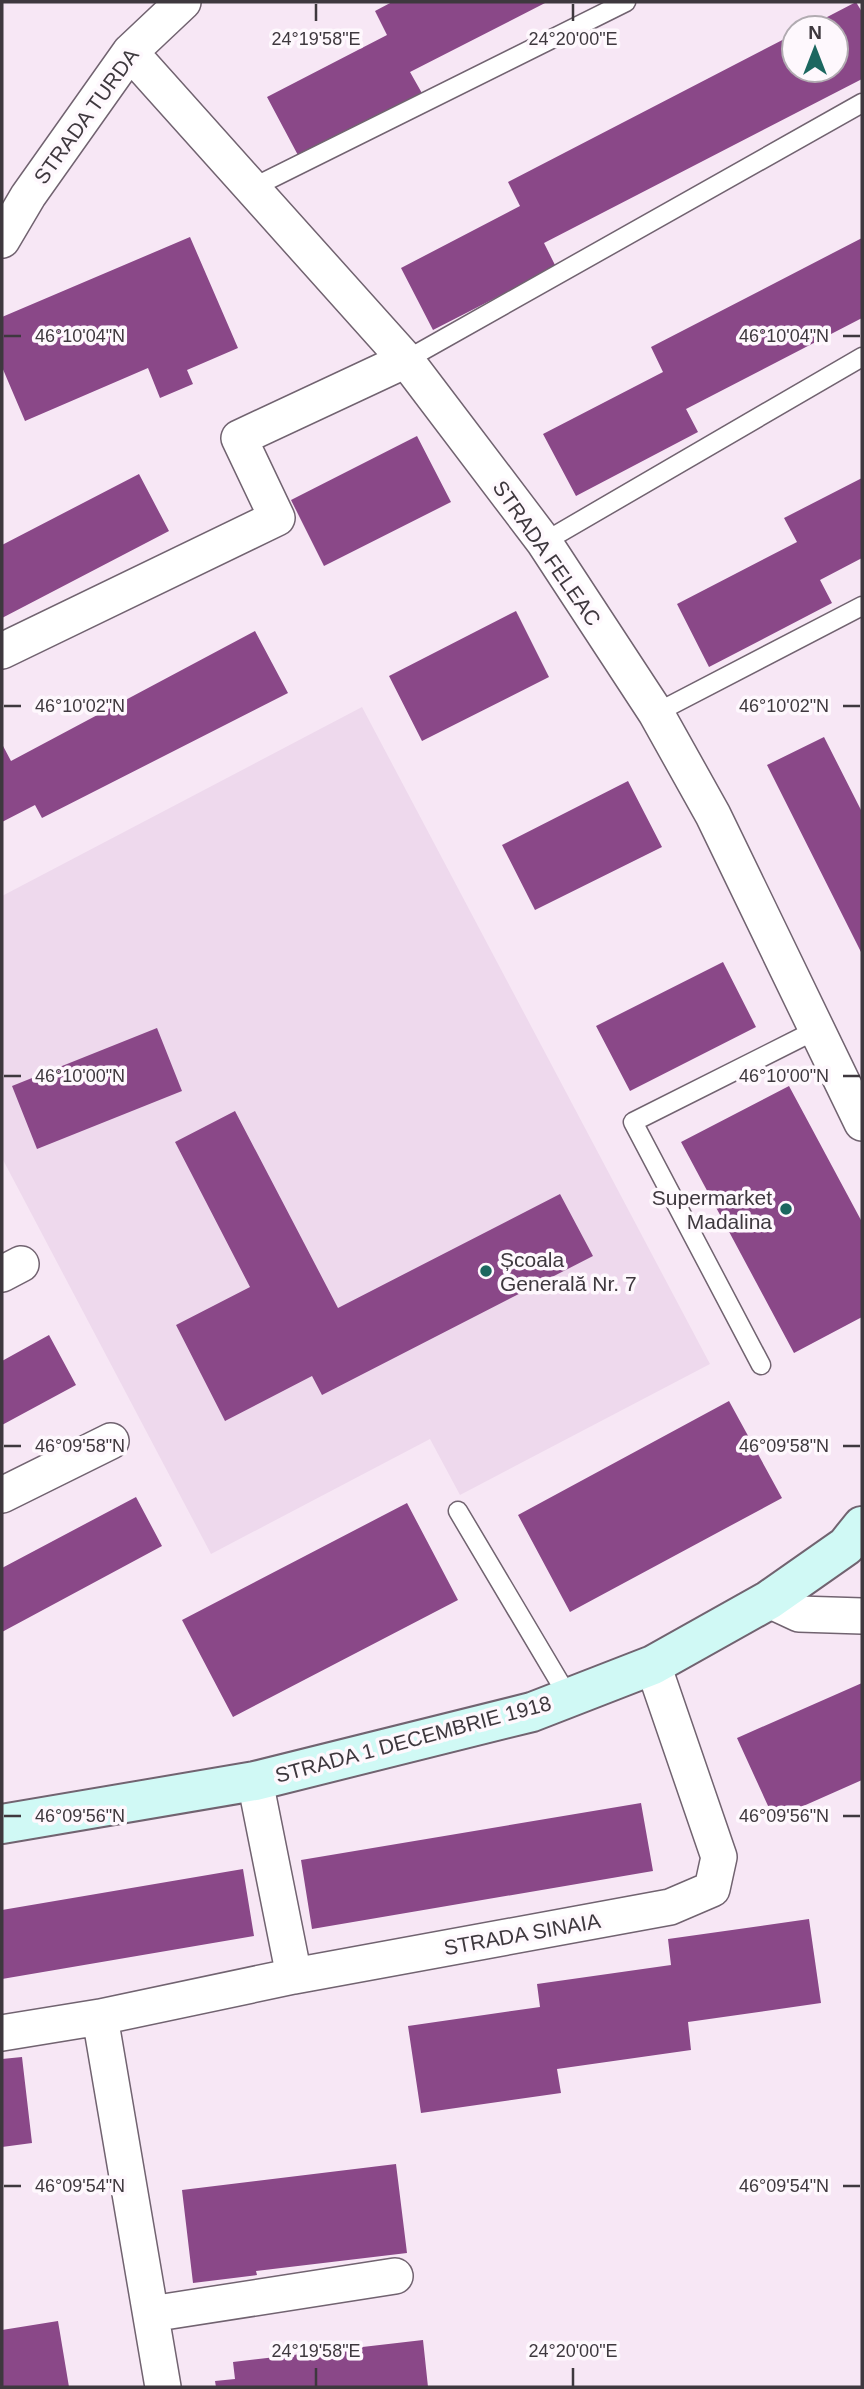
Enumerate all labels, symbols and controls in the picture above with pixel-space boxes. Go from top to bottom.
north arrow [780,14,850,84]
text: N [808,22,822,43]
text: 24°19'58"E [271,29,361,49]
text: 24°20'00"E [528,29,618,49]
street label: STRADA TURDA [29,44,143,188]
text: 46°10'04"N [35,326,125,346]
text: 46°10'04"N [739,326,829,346]
street label: STRADA FELEAC [488,476,606,630]
text: 46°10'02"N [35,696,125,716]
text: 46°10'02"N [739,696,829,716]
text: 46°10'00"N [35,1066,125,1086]
text: 46°10'00"N [739,1066,829,1086]
place label: Supermarket Madalina [652,1186,772,1233]
marker: Supermarket Madalina [778,1201,794,1217]
place label: Școala Generală Nr. 7 [500,1248,637,1295]
marker: Școala Generală Nr. 7 [478,1263,494,1279]
text: 46°09'58"N [35,1436,125,1456]
text: 46°09'58"N [739,1436,829,1456]
street label: STRADA 1 DECEMBRIE 1918 [272,1691,554,1787]
text: 46°09'56"N [35,1806,125,1826]
text: 46°09'56"N [739,1806,829,1826]
street label: STRADA SINAIA [442,1909,602,1959]
text: 46°09'54"N [35,2176,125,2196]
text: 46°09'54"N [739,2176,829,2196]
text: 24°19'58"E [271,2341,361,2361]
text: 24°20'00"E [528,2341,618,2361]

